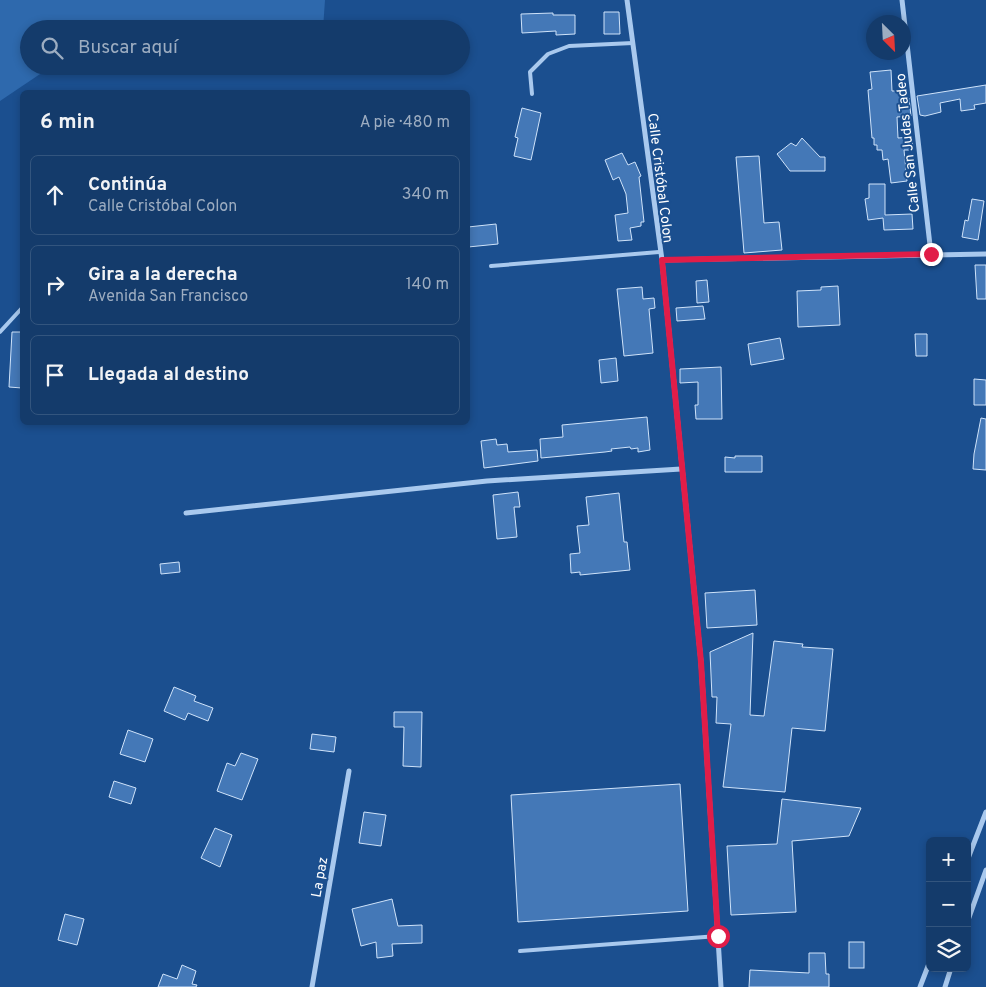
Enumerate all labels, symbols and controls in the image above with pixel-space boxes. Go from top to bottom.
north arrow [866,15,911,60]
search box [20,20,470,75]
icon: search [38,34,66,62]
text: Buscar aquí [78,36,178,60]
street label: Calle San Judas Tadeo [893,72,924,213]
text: 6 min [40,109,95,136]
street label: Calle Cristóbal Colon [643,112,676,244]
text: A pie · 480 m [360,113,450,133]
text: Continúa [88,173,167,197]
icon: ahead [41,181,69,209]
text: 340 m [402,185,449,205]
text: Calle Cristóbal Colon [88,197,237,217]
route end [920,243,943,266]
text: Gira a la derecha [88,263,238,287]
icon: right [41,271,69,299]
text: 140 m [406,275,449,295]
text: Avenida San Francisco [88,287,248,307]
icon: arrive [41,361,69,389]
text: Llegada al destino [88,363,249,387]
map controls [926,837,971,972]
button: + [926,837,971,882]
street label: La paz [309,856,332,899]
button: − [926,882,971,927]
route start [707,925,730,948]
button: layers [926,927,971,972]

